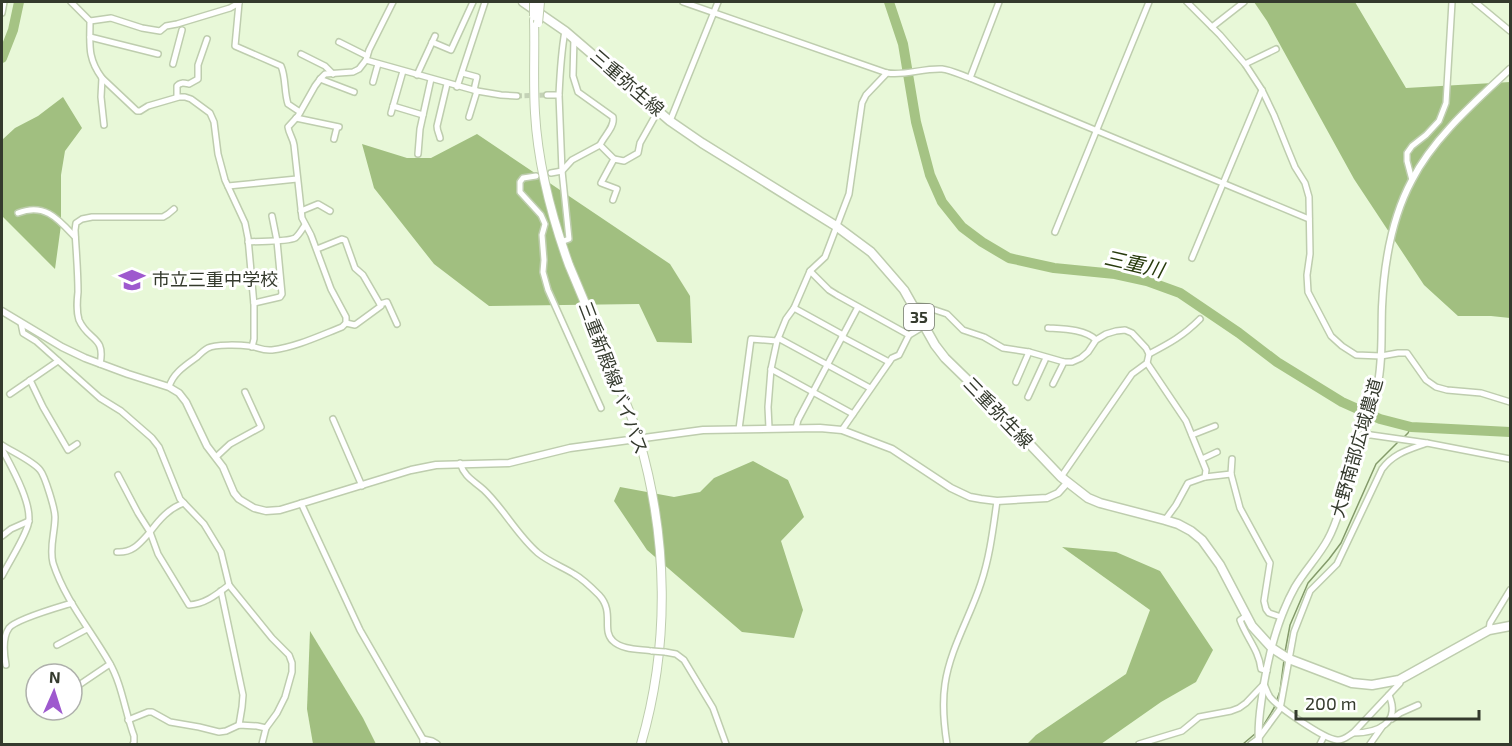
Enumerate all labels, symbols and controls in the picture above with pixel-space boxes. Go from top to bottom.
street label: 三重弥生線 [586,44,669,120]
water label: 三重川 [1102,245,1168,282]
school or university icon: 市立三重中学校 [117,265,147,295]
place label: 市立三重中学校 [152,268,278,290]
street label: 三重新殿線バイパス [575,298,653,457]
road number: 35 [904,304,934,330]
street label: 三重弥生線 [960,372,1038,452]
street label: 大野南部広域農道 [1326,375,1386,520]
north arrow [24,662,84,722]
text: N [49,667,61,686]
scale bar [1296,683,1479,721]
text: 200 m [1305,692,1357,714]

